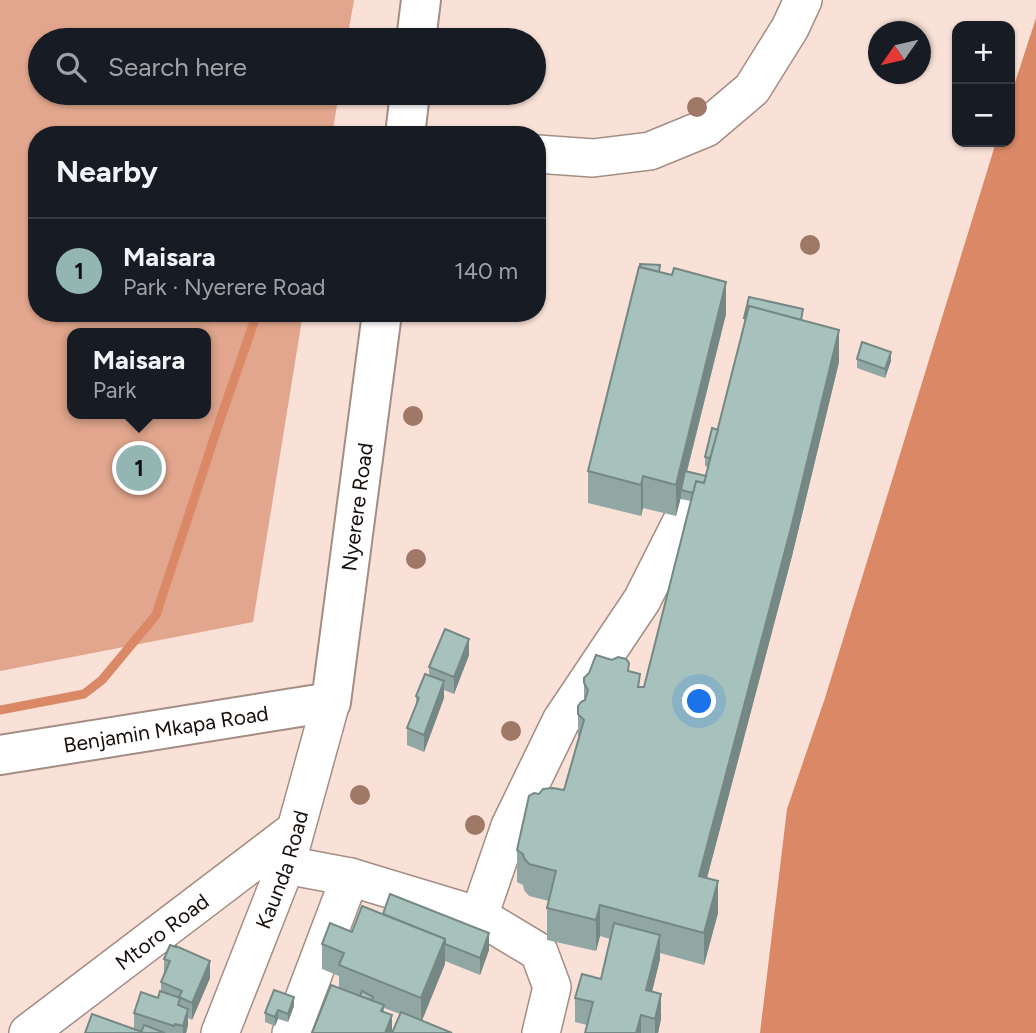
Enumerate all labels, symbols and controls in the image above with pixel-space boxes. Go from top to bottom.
north arrow [868,21,931,84]
map controls [952,21,1015,147]
button: + [952,21,1015,84]
search box [28,28,546,105]
icon: search [52,48,90,86]
text: Search here [108,51,247,83]
button: − [952,84,1015,147]
text: Nearby [56,153,158,190]
text: Maisara [123,241,216,273]
text: 1 [74,257,84,285]
text: 140 m [454,257,518,285]
text: Park · Nyerere Road [123,273,325,301]
popup [67,328,211,419]
text: Maisara [93,344,185,376]
text: Park [93,376,136,404]
street label: Nyerere Road [336,441,377,573]
pin: 1 [116,442,162,494]
your location [682,684,716,718]
street label: Benjamin Mkapa Road [62,700,270,757]
street label: Kaunda Road [250,808,313,932]
street label: Mtoro Road [110,888,213,975]

